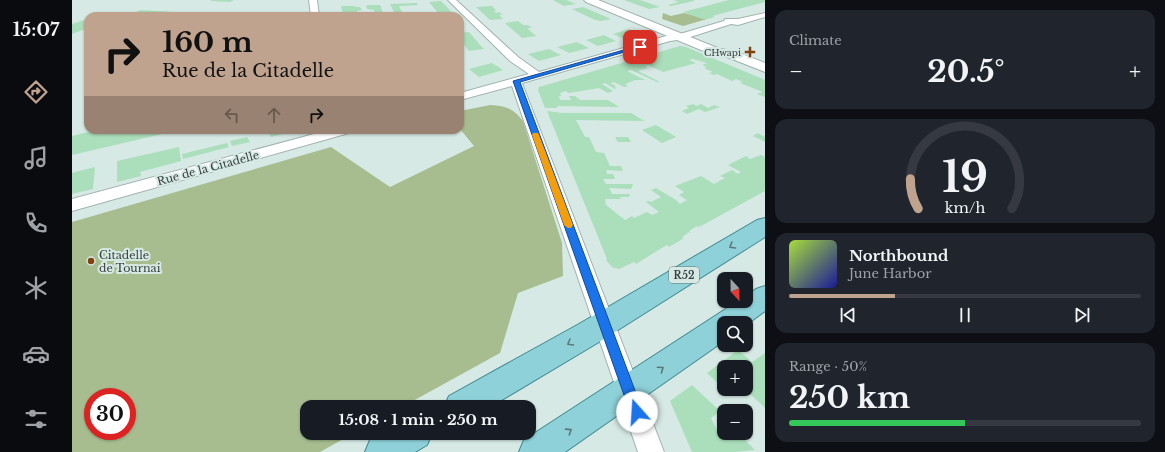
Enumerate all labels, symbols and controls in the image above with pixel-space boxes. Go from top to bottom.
text: 15:07 [13,19,59,41]
text: 160 m [162,25,253,60]
icon: right [96,28,148,80]
pin [623,30,657,64]
text: Climate [789,32,842,49]
icon: arrive [629,36,651,58]
marker: CHwapi [744,46,756,58]
place label: CHwapi [704,47,741,58]
text: 20.5° [927,53,1005,90]
text: − [789,58,803,85]
text: + [1129,58,1141,85]
text: Rue de la Citadelle [162,60,334,82]
icon: directions [22,78,50,106]
icon: left [221,104,243,126]
icon: ahead [263,104,285,126]
icon: right [305,104,327,126]
icon: music [22,144,50,172]
street label: Rue de la Citadelle [155,148,261,188]
text: 19 [942,152,988,203]
text: km/h [945,199,985,217]
icon: phone [22,209,50,237]
one-way arrow [729,241,736,249]
text: Northbound [849,246,948,265]
place label: Citadelle de Tournai [99,248,161,275]
marker: Citadelle de Tournai [86,256,96,266]
text: June Harbor [849,265,931,282]
road number: R52 [669,267,699,283]
north arrow [717,272,753,308]
map controls [717,272,753,440]
icon: climate [22,274,50,302]
icon: previous [837,304,859,326]
icon: pause [954,304,976,326]
icon: next [1071,304,1093,326]
button: search [717,316,753,352]
one-way arrow [567,339,574,346]
icon: car [22,340,50,368]
text: Range · 50% [789,358,867,375]
button: + [717,360,753,396]
one-way arrow [657,366,664,374]
text: 250 km [789,379,910,416]
speed limit sign: 30 [84,388,136,440]
position arrow [616,391,658,433]
button: − [717,404,753,440]
icon: filters [22,405,50,433]
text: 15:08 · 1 min · 250 m [338,410,498,429]
one-way arrow [564,428,571,435]

